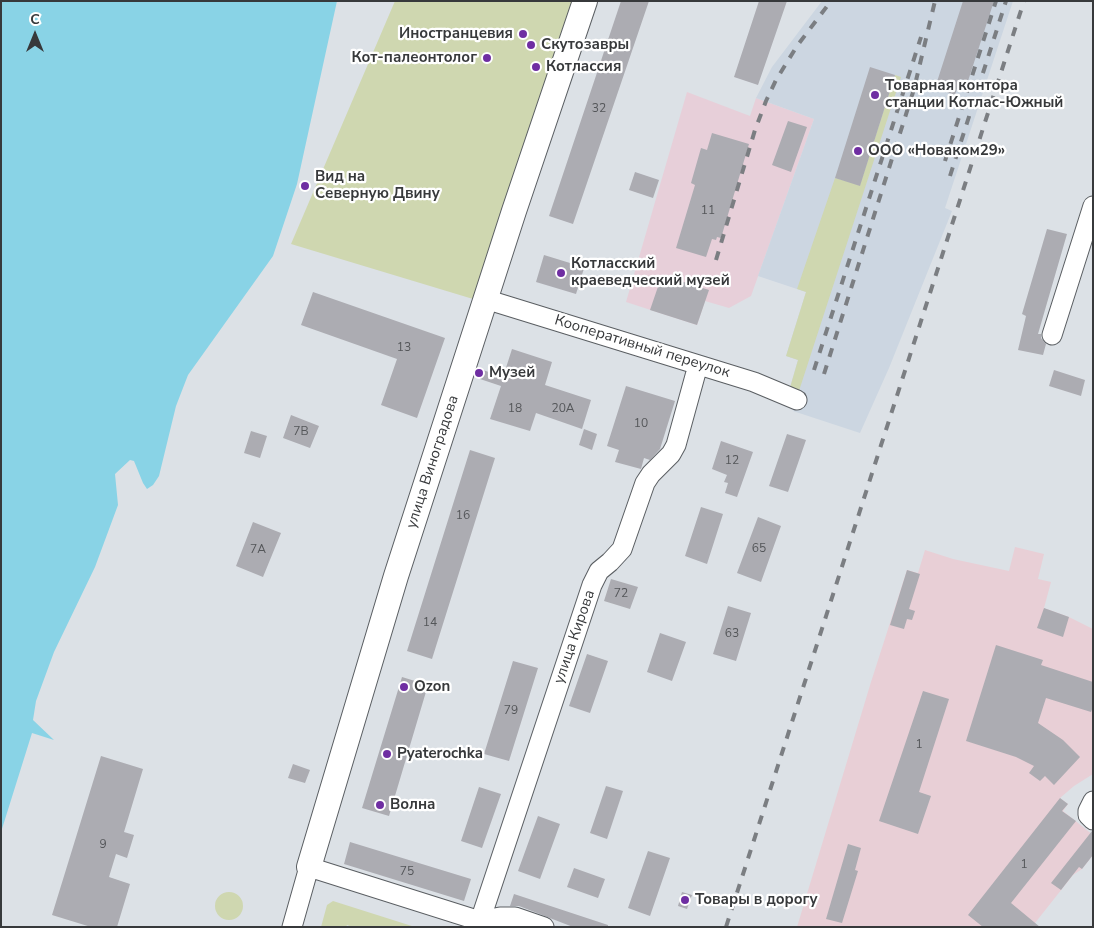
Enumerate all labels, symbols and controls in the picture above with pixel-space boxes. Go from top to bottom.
north arrow [10,10,60,60]
text: С [30,10,40,29]
place label: Иностранцевия [399,25,513,43]
marker: Иностранцевия [517,28,529,40]
place label: Скутозавры [541,36,629,54]
marker: Скутозавры [525,39,537,51]
place label: Кот-палеонтолог [351,49,477,67]
marker: Кот-палеонтолог [481,52,493,64]
place label: Котлассия [546,58,621,76]
marker: Котлассия [530,61,542,73]
place label: Товарная контора станции Котлас-Южный [885,77,1063,112]
marker: Товарная контора станции Котлас-Южный [869,89,881,101]
house number: 32 [592,102,606,116]
place label: ООО «Новаком29» [868,142,1005,160]
marker: ООО «Новаком29» [852,145,864,157]
place label: Вид на Северную Двину [315,168,440,203]
marker: Вид на Северную Двину [299,180,311,192]
house number: 11 [701,204,715,218]
place label: Котласский краеведческий музей [571,255,730,290]
marker: Котласский краеведческий музей [555,267,567,279]
street label: Кооперативный переулок [552,312,732,382]
house number: 13 [397,341,411,355]
place label: Музей [489,364,535,382]
marker: Музей [473,367,485,379]
street label: улица Виноградова [403,393,463,531]
house number: 18 [508,402,522,416]
house number: 20А [551,402,575,416]
house number: 10 [634,417,648,431]
house number: 7В [293,425,309,439]
house number: 12 [725,454,739,468]
house number: 16 [456,509,470,523]
house number: 65 [752,542,766,556]
house number: 7А [250,543,266,557]
house number: 72 [614,587,628,601]
street label: улица Кирова [551,588,599,686]
house number: 14 [423,616,437,630]
house number: 63 [725,627,739,641]
place label: Ozon [414,678,450,696]
marker: Ozon [398,681,410,693]
house number: 79 [504,704,518,718]
house number: 1 [915,738,923,752]
place label: Pyaterochka [397,745,483,763]
marker: Pyaterochka [381,748,393,760]
place label: Волна [390,796,436,814]
marker: Волна [374,799,386,811]
house number: 9 [99,838,107,852]
house number: 1 [1020,858,1028,872]
house number: 75 [400,865,414,879]
place label: Товары в дорогу [695,891,818,909]
marker: Товары в дорогу [679,894,691,906]

